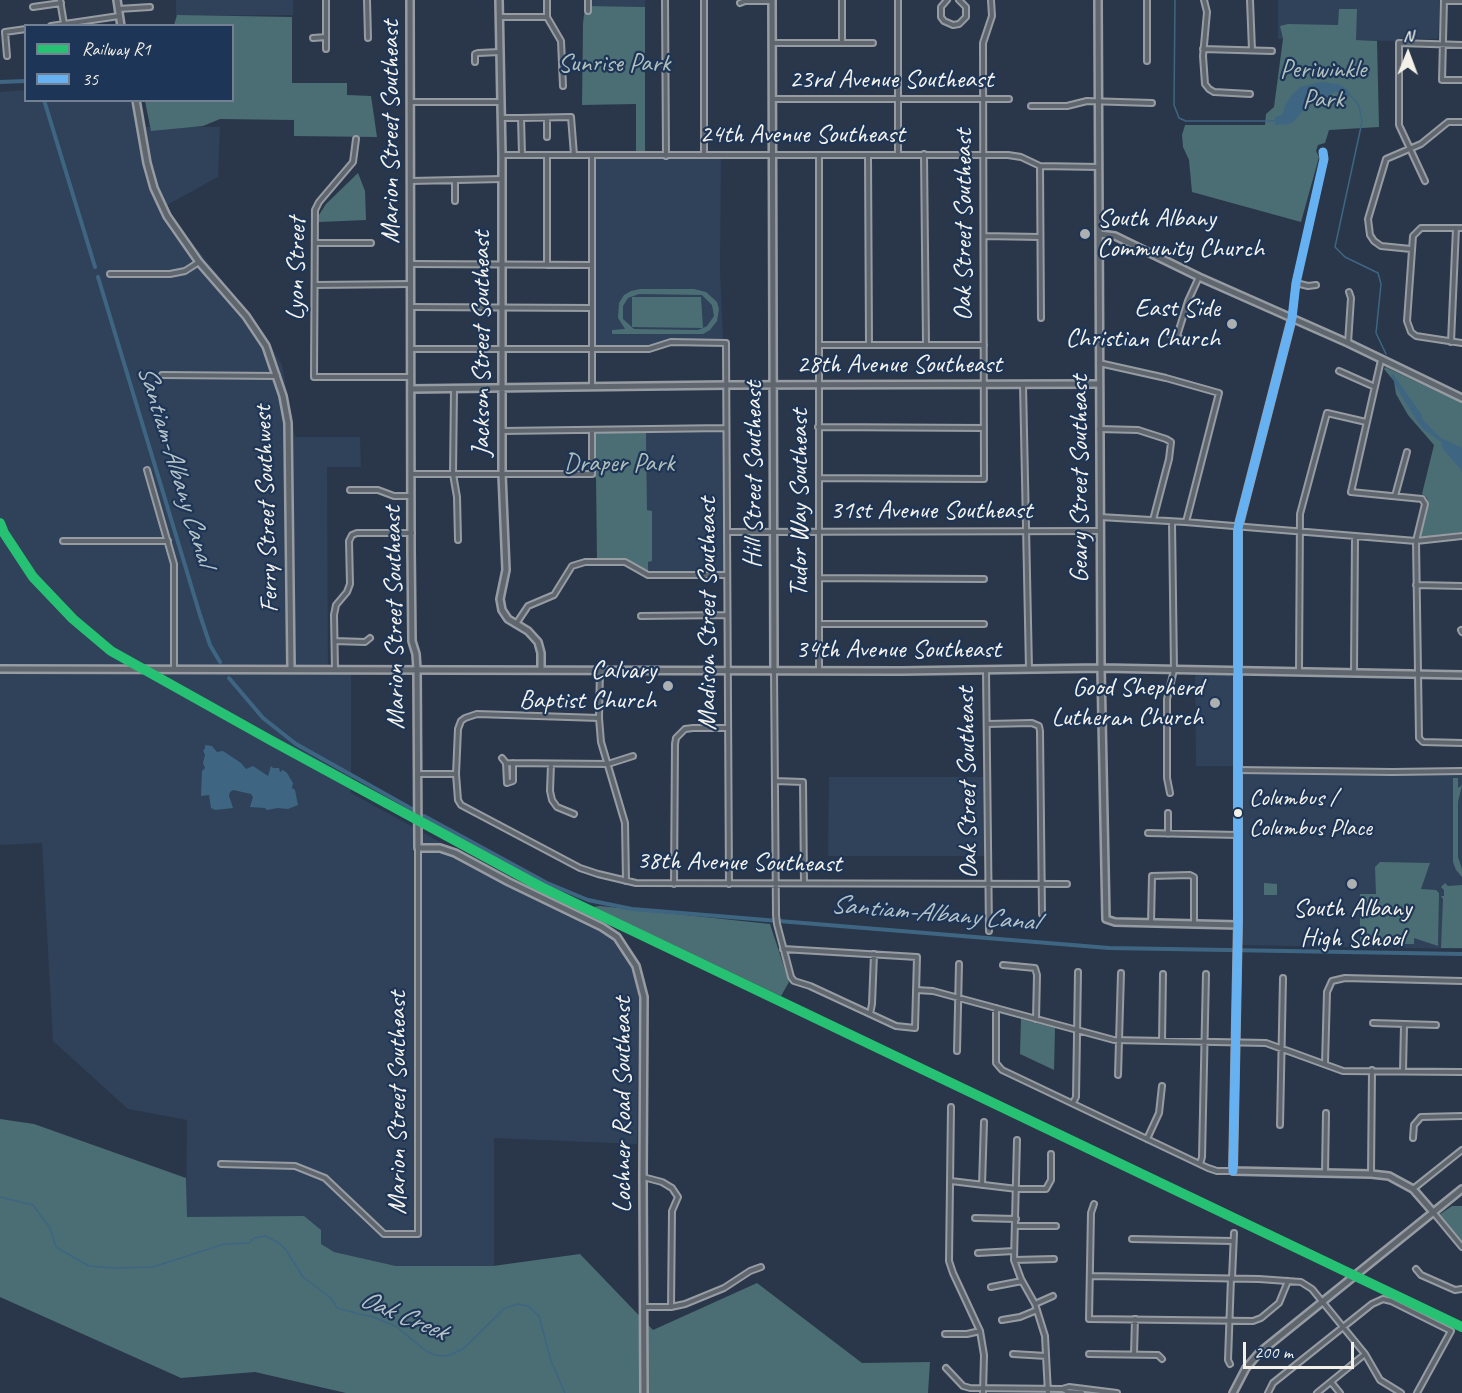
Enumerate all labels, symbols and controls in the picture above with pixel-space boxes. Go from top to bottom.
street label: Marion Street Southeast [375,20,407,244]
legend [24,24,234,102]
north arrow [1378,24,1438,84]
text: N [1403,26,1413,46]
text: Railway R1 [82,38,151,60]
park label: Sunrise Park [558,48,670,80]
park label: Periwinkle Park [1280,54,1366,116]
street label: 23rd Avenue Southeast [789,64,993,96]
text: 35 [82,68,98,90]
street label: 24th Avenue Southeast [699,119,905,151]
street label: Oak Street Southeast [948,129,980,321]
place label: South Albany Community Church [1097,203,1264,264]
street label: Lyon Street [281,217,313,321]
marker: South Albany Community Church [1078,227,1092,241]
street label: Jackson Street Southeast [466,231,498,457]
place label: East Side Christian Church [1065,293,1220,354]
marker: East Side Christian Church [1225,317,1239,331]
street label: 28th Avenue Southeast [796,349,1002,381]
water label: Santiam-Albany Canal [129,361,221,569]
street label: Geary Street Southeast [1064,375,1096,583]
street label: Hill Street Southeast [738,382,770,568]
street label: Ferry Street Southwest [248,405,286,613]
street label: Tudor Way Southeast [784,409,816,597]
park label: Draper Park [563,448,675,480]
street label: 31st Avenue Southeast [830,495,1032,527]
street label: Madison Street Southeast [692,498,724,730]
street label: Marion Street Southeast [377,506,413,730]
street label: 34th Avenue Southeast [795,634,1001,666]
place label: Calvary Baptist Church [519,655,656,716]
place label: Good Shepherd Lutheran Church [1051,672,1203,734]
marker: Calvary Baptist Church [661,679,675,693]
street label: Oak Street Southeast [951,687,985,879]
marker: Good Shepherd Lutheran Church [1208,696,1222,710]
place label: Columbus / Columbus Place [1249,785,1372,841]
marker: Columbus / Columbus Place [1232,807,1244,819]
street label: 38th Avenue Southeast [636,846,842,880]
marker: South Albany High School [1345,877,1359,891]
water label: Santiam-Albany Canal [829,889,1039,939]
place label: South Albany High School [1293,893,1411,954]
street label: Marion Street Southeast [382,991,414,1215]
street label: Lochner Road Southeast [607,997,639,1213]
water label: Oak Creek [355,1283,451,1349]
scale bar [1246,1330,1357,1368]
text: 200 m [1254,1341,1293,1363]

